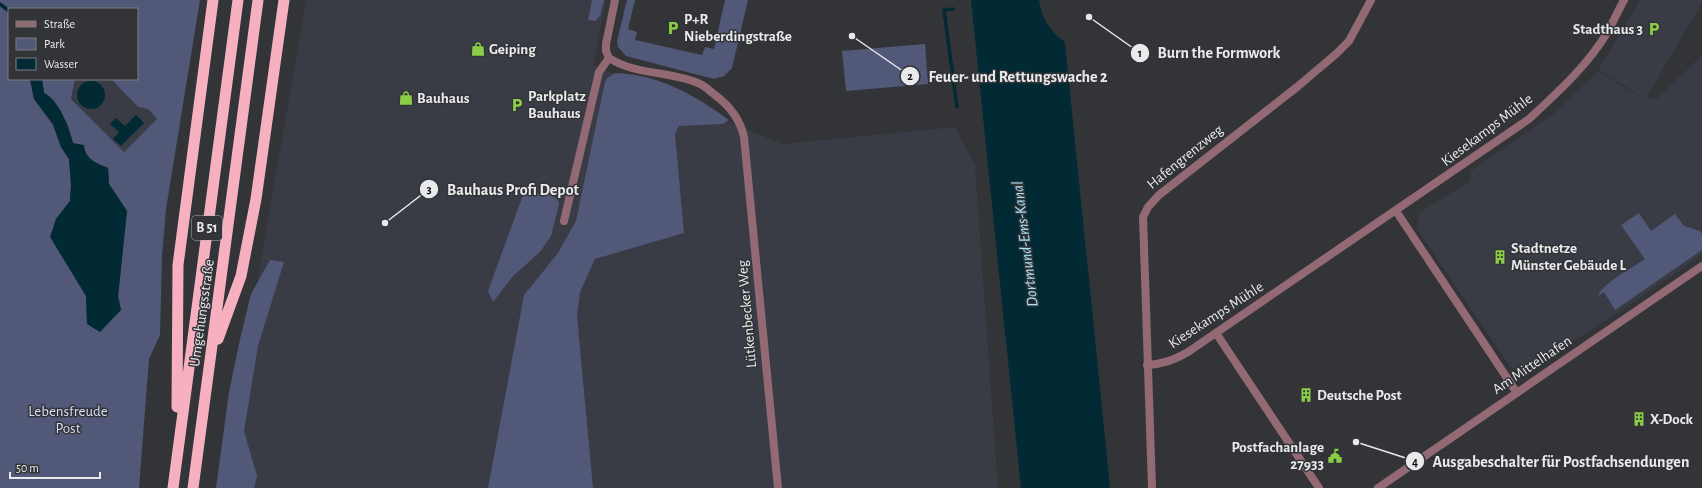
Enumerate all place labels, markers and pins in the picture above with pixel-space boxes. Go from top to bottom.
place label: P+R Nieberdingstraße [684,12,792,44]
parking icon: P+R Nieberdingstraße [665,20,681,36]
parking icon: Stadthaus 3 [1646,21,1662,37]
place label: Stadthaus 3 [1573,22,1643,37]
callout: Burn the Formwork [1130,39,1289,67]
shop icon: Geiping [470,41,486,57]
place label: Geiping [489,42,536,57]
callout: Feuer- und Rettungswache 2 [900,62,1116,90]
place label: Parkplatz Bauhaus [528,89,586,121]
shop icon: Bauhaus [398,90,414,106]
place label: Bauhaus [417,91,470,106]
parking icon: Parkplatz Bauhaus [509,97,525,113]
callout: Bauhaus Profi Depot [419,175,586,203]
place label: Stadtnetze Münster Gebäude L [1511,241,1627,273]
building icon: Stadtnetze Münster Gebäude L [1492,249,1508,265]
building icon: Deutsche Post [1298,387,1314,403]
place label: Deutsche Post [1317,388,1402,403]
building icon: X-Dock [1631,411,1647,427]
place label: X-Dock [1650,412,1693,427]
place label: Postfachanlage 27933 [1231,440,1324,472]
callout: Ausgabeschalter für Postfachsendungen [1405,447,1698,475]
public building icon: Postfachanlage 27933 [1327,448,1343,464]

